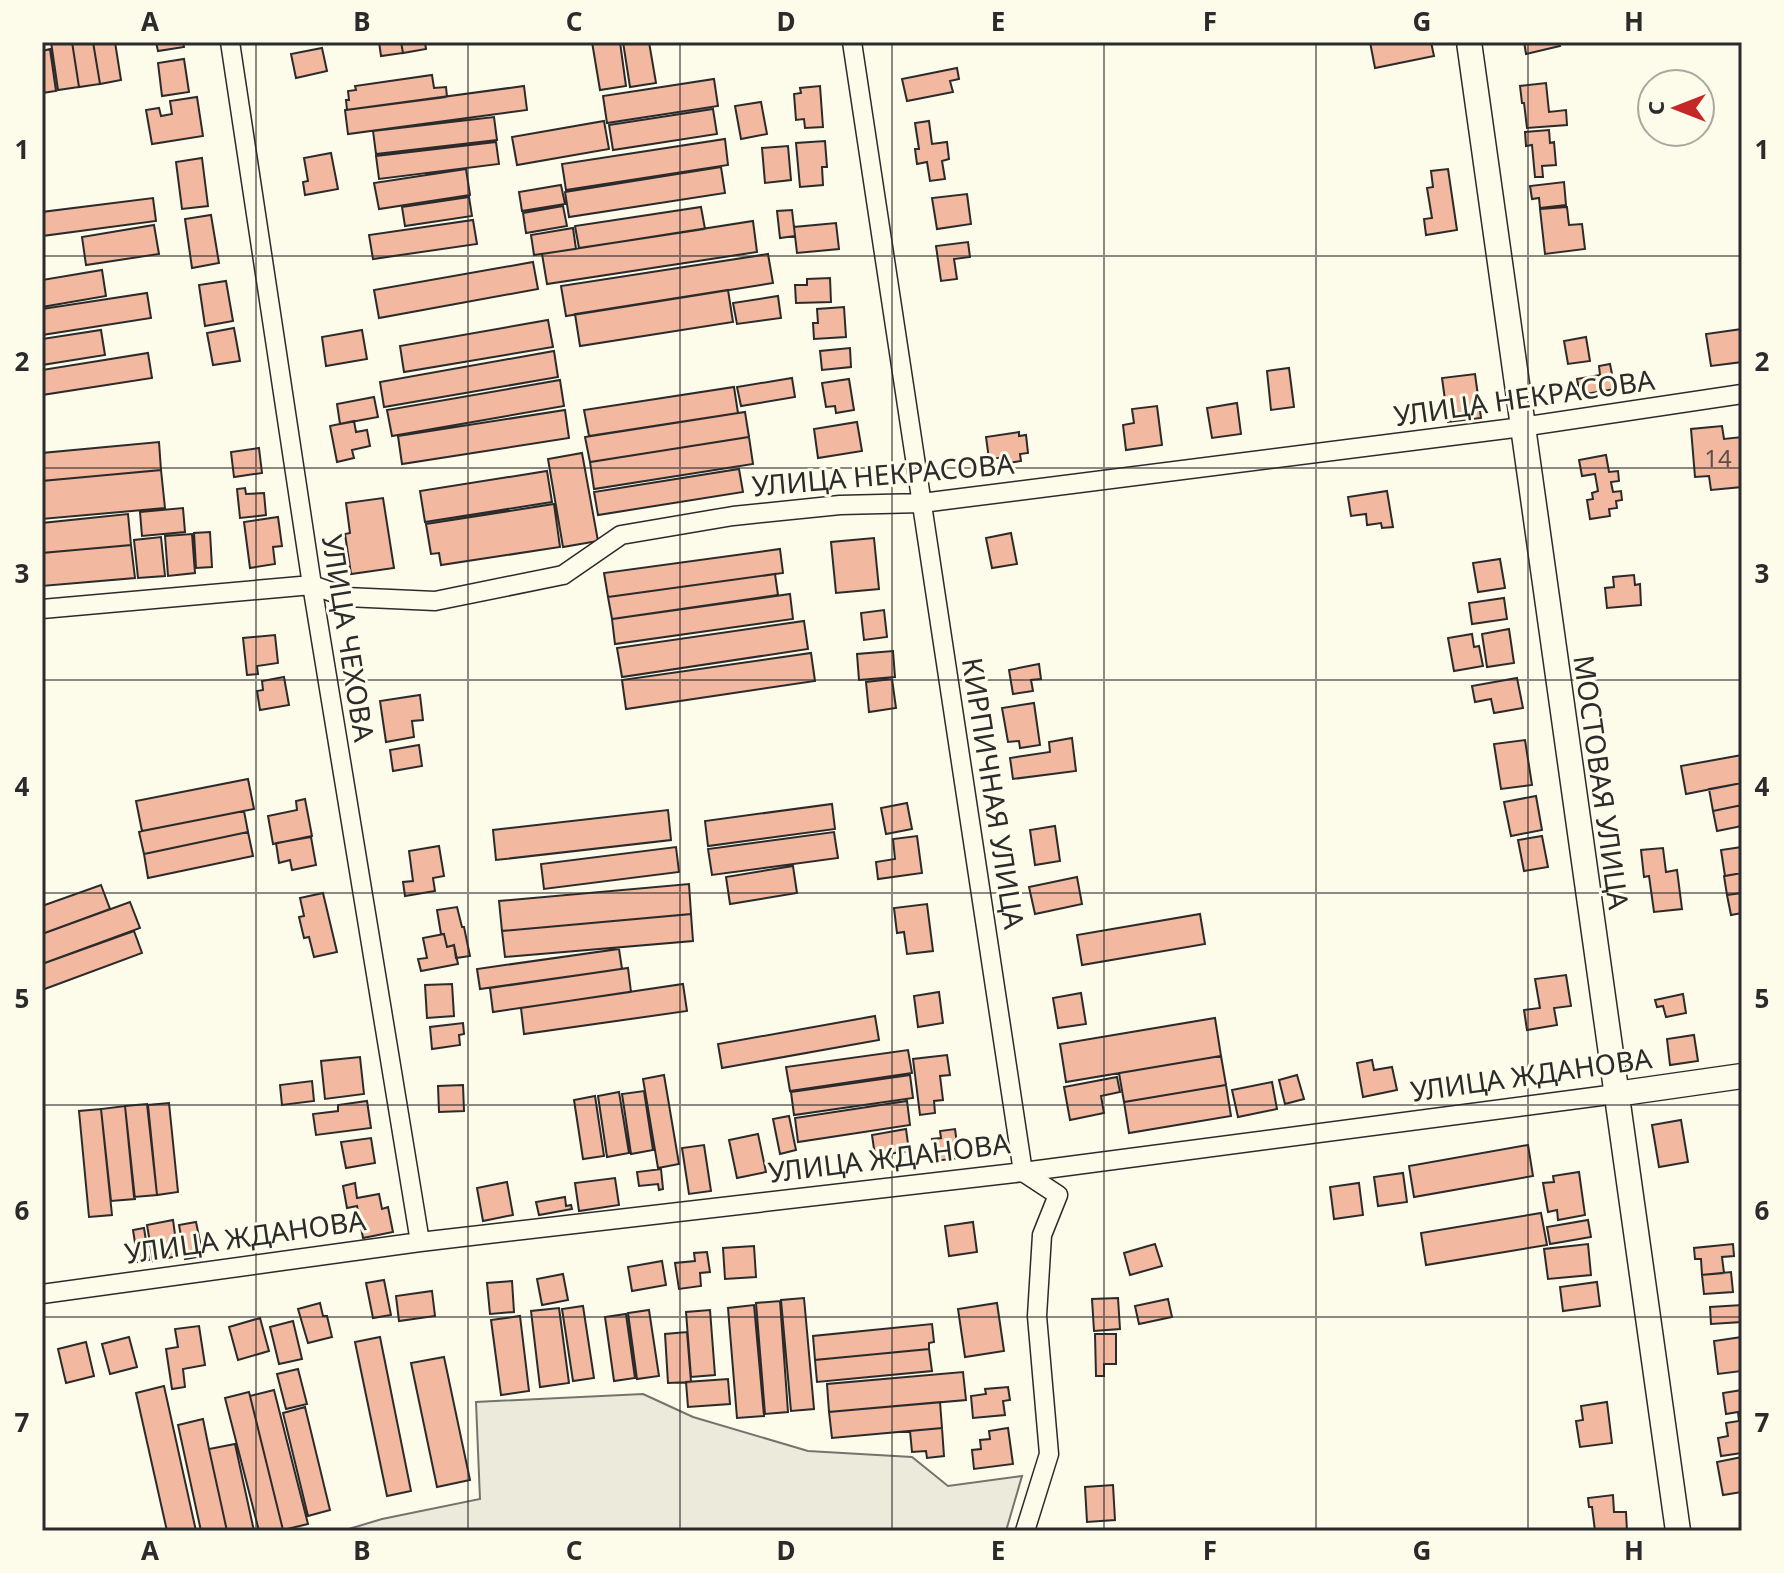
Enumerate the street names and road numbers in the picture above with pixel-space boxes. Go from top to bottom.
street label: УЛИЦА НЕКРАСОВА [1391,360,1657,434]
street label: УЛИЦА НЕКРАСОВА [750,444,1016,504]
street label: УЛИЦА ЧЕХОВА [314,532,384,744]
street label: МОСТОВАЯ УЛИЦА [1565,653,1639,912]
street label: КИРПИЧНАЯ УЛИЦА [954,655,1034,931]
street label: УЛИЦА ЖДАНОВА [1408,1038,1654,1110]
street label: УЛИЦА ЖДАНОВА [766,1123,1012,1191]
street label: УЛИЦА ЖДАНОВА [122,1200,368,1272]

